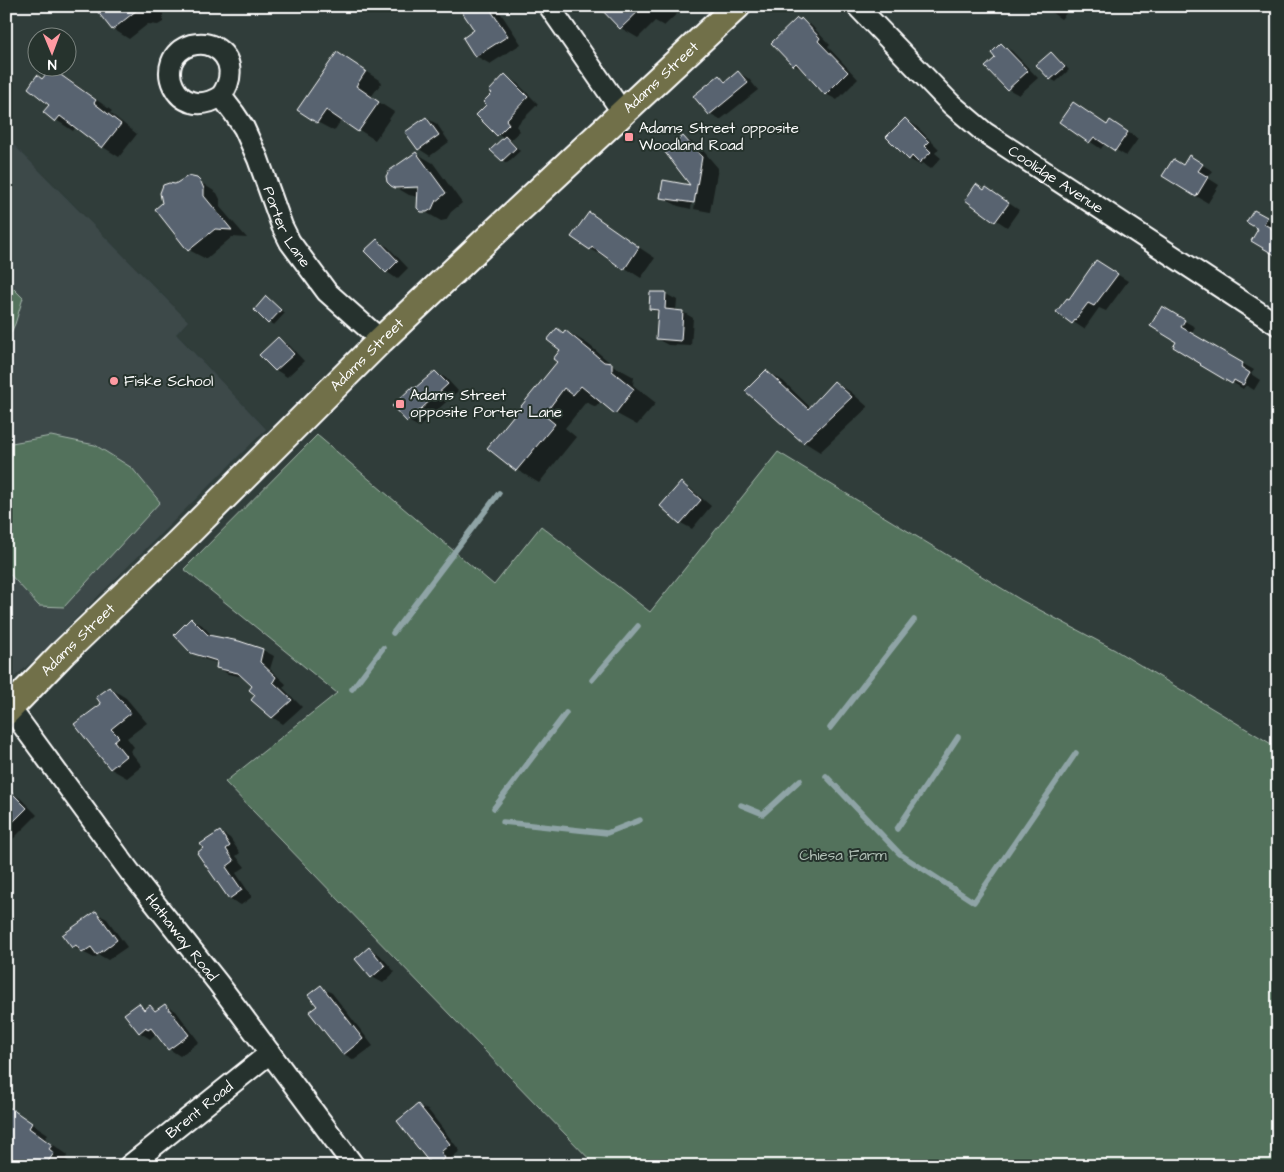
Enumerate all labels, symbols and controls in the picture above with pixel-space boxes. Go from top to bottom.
north arrow [28,28,78,78]
street label: Adams Street [619,37,703,118]
text: N [47,54,57,74]
place label: Adams Street opposite Woodland Road [639,118,799,156]
marker: Adams Street opposite Woodland Road [623,131,635,143]
street label: Coolidge Avenue [1004,140,1108,219]
street label: Porter Lane [258,184,315,272]
street label: Adams Street [325,313,409,396]
place label: Fiske School [124,371,213,392]
marker: Fiske School [108,375,120,387]
place label: Adams Street opposite Porter Lane [410,385,562,423]
marker: Adams Street opposite Porter Lane [394,398,406,410]
street label: Adams Street [36,599,120,681]
park label: Chiesa Farm [799,845,887,866]
street label: Hathaway Road [140,889,223,986]
street label: Brent Road [161,1076,238,1144]

